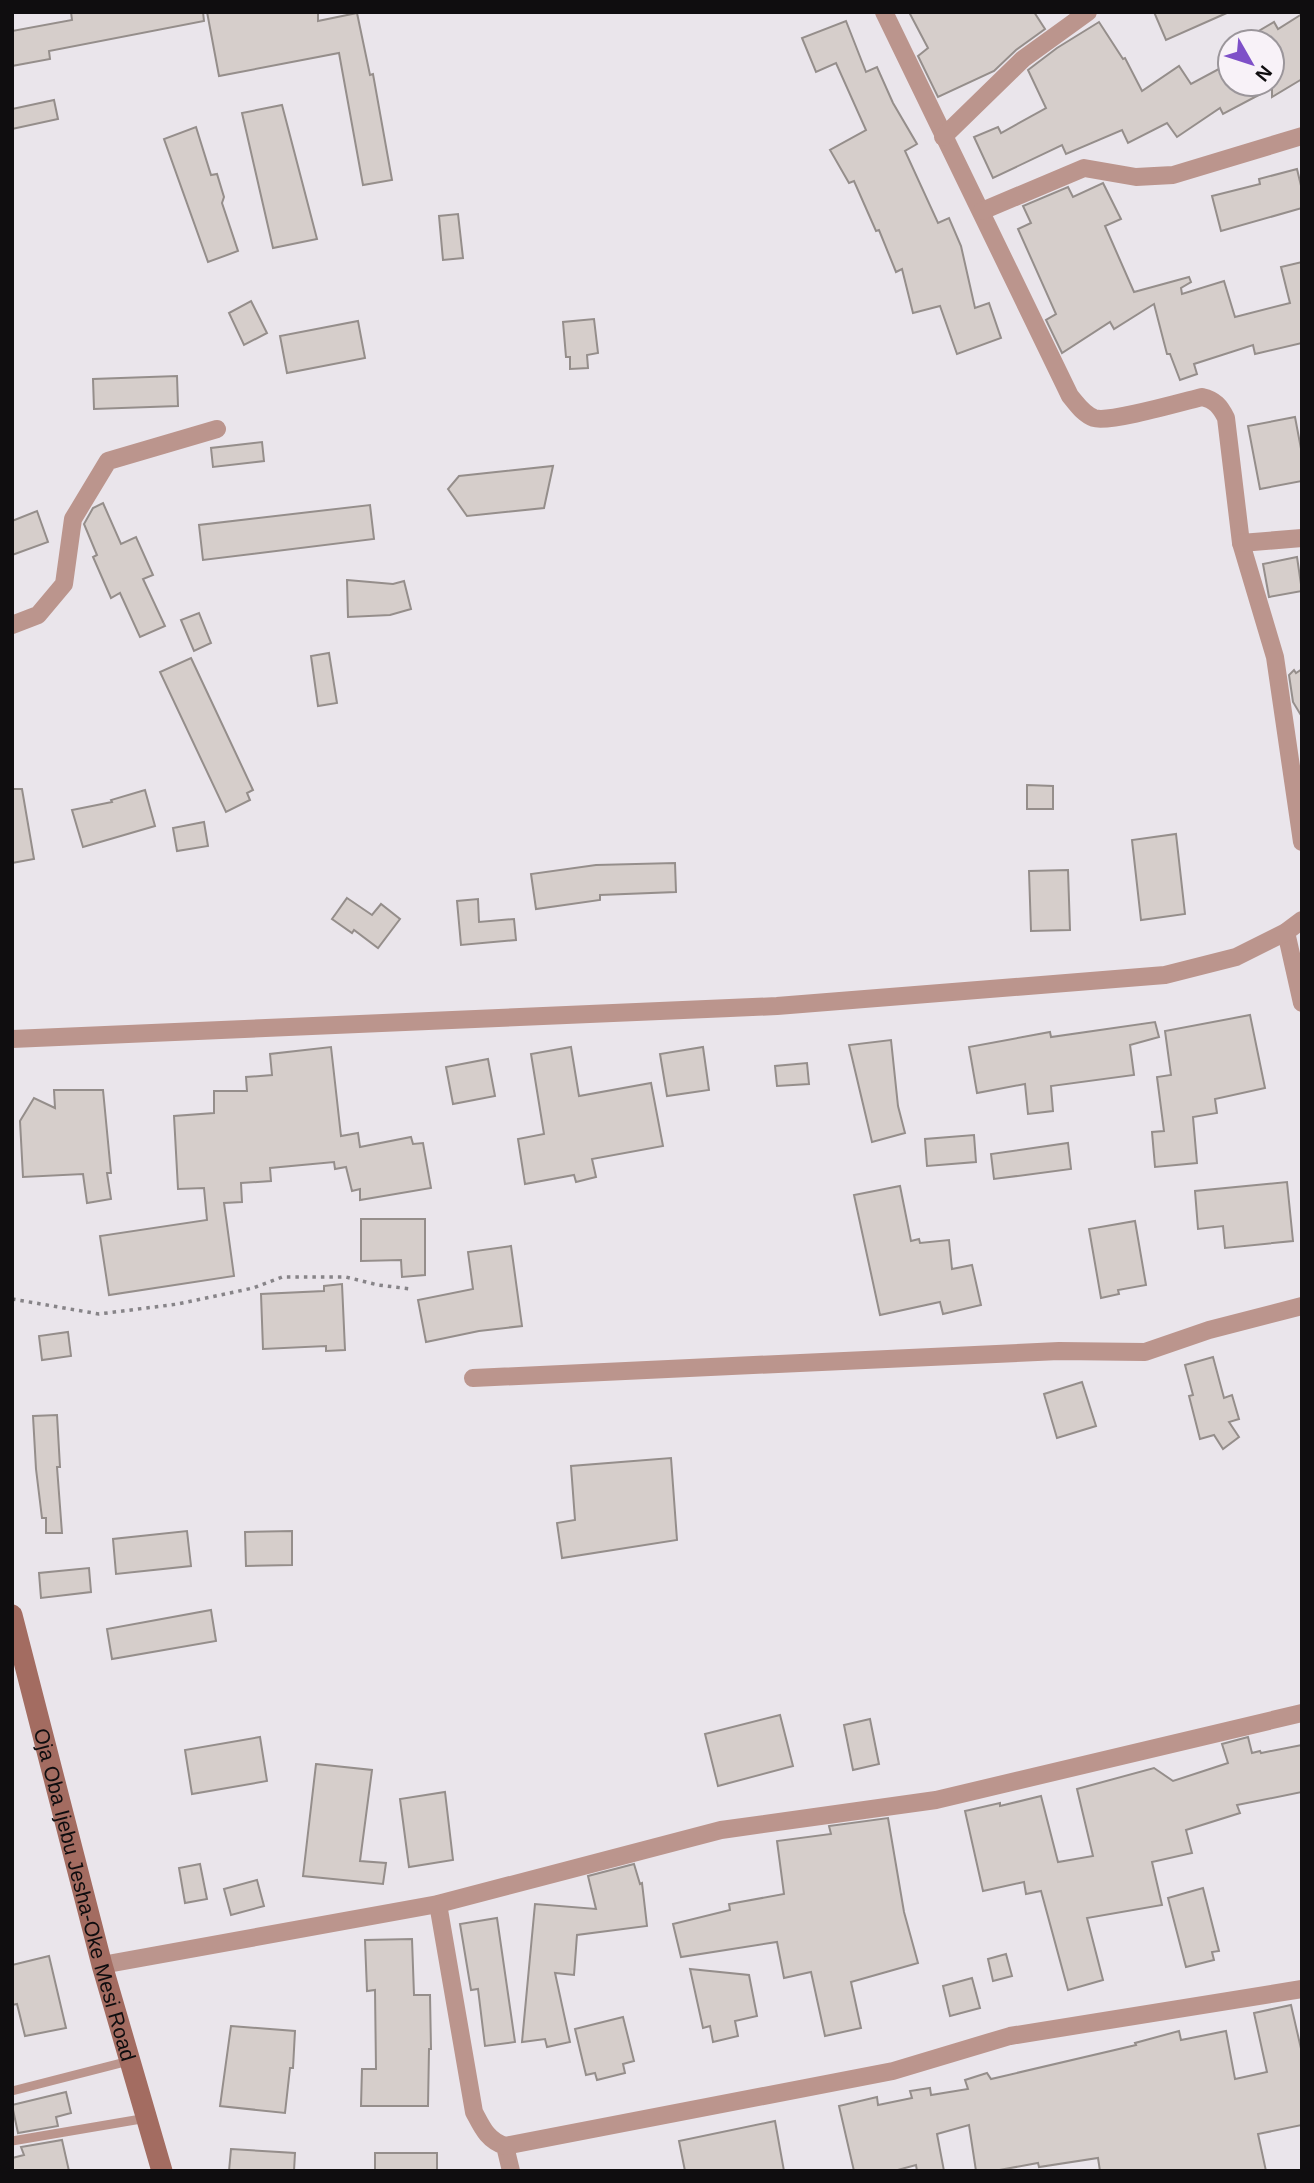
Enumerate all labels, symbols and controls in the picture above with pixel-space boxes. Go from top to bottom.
north arrow [1216,28,1286,98]
text: N [1251,61,1276,85]
street label: Oja Oba Ijebu Jesha-Oke Mesi Road [30,1726,141,2064]

